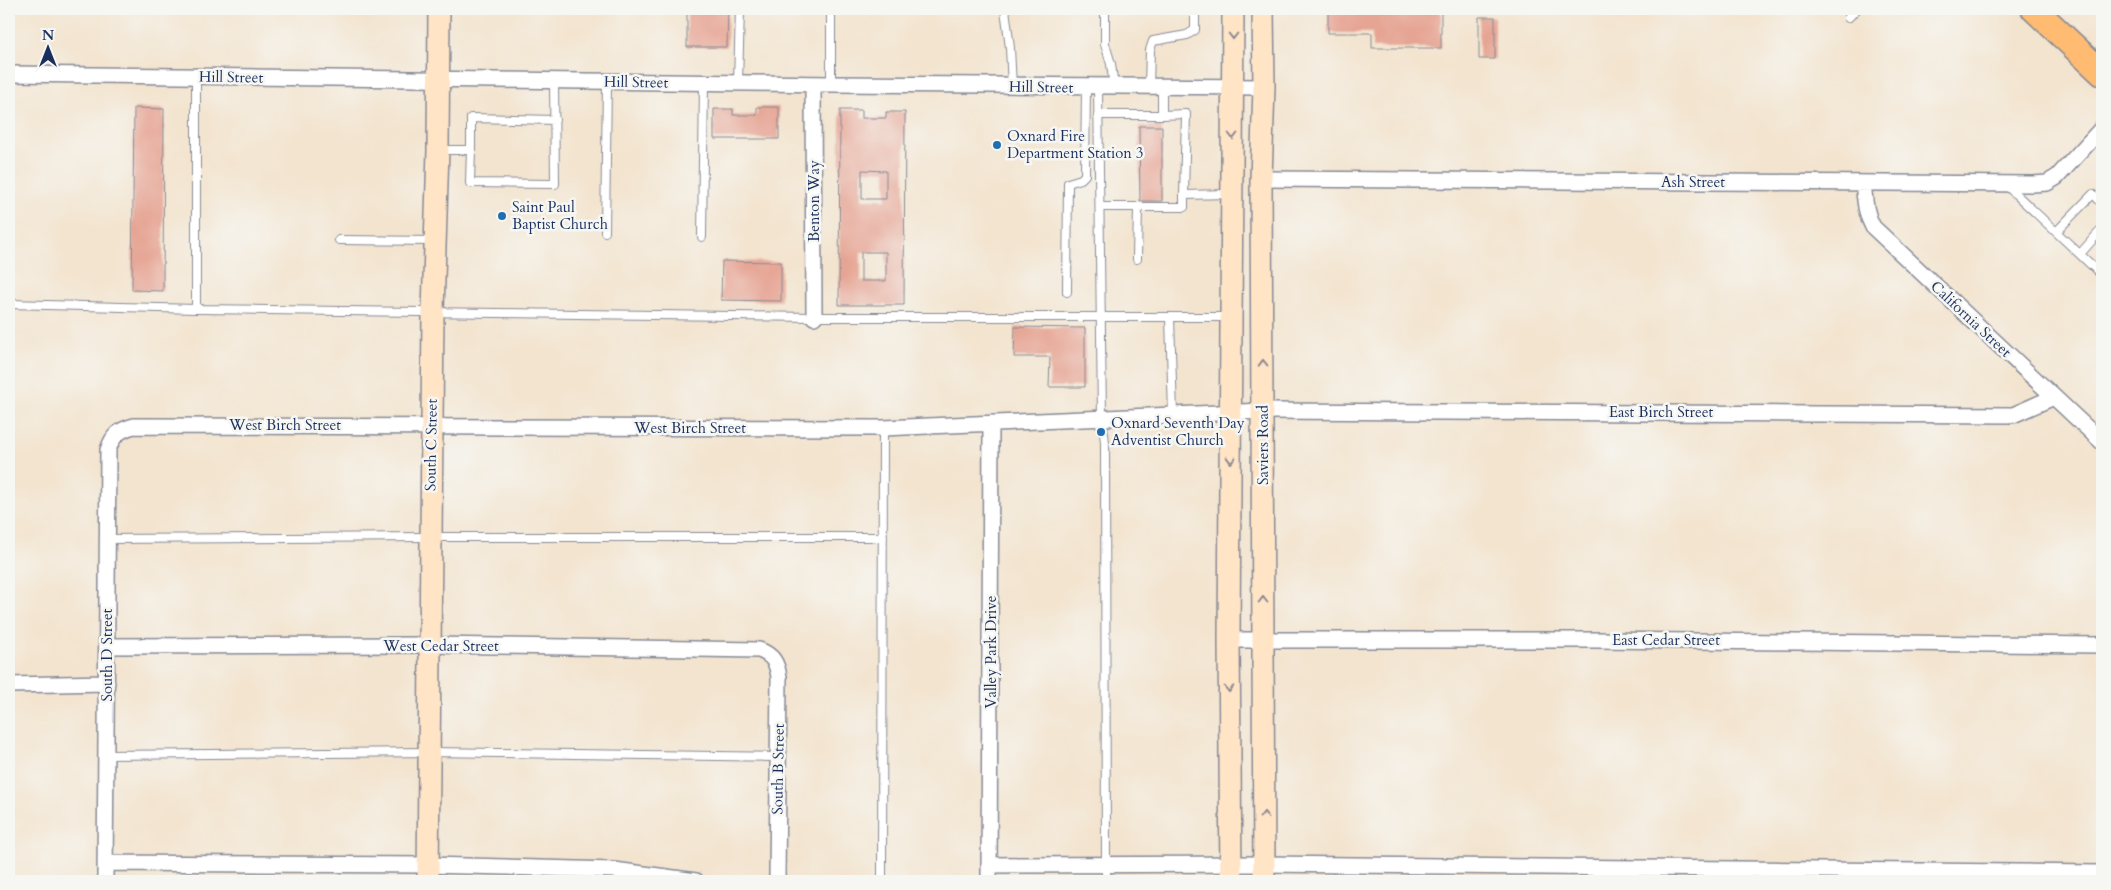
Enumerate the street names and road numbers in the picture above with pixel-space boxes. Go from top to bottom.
street label: Hill Street [199,66,264,88]
street label: Hill Street [604,71,669,93]
street label: Hill Street [1009,76,1074,98]
street label: Benton Way [804,160,824,242]
street label: Ash Street [1661,172,1725,192]
street label: California Street [1926,276,2016,362]
street label: South C Street [420,398,442,491]
street label: East Birch Street [1609,402,1714,422]
street label: Saviers Road [1253,405,1273,485]
street label: West Birch Street [228,415,341,435]
street label: West Birch Street [633,418,746,438]
street label: Valley Park Drive [981,595,1001,709]
street label: South D Street [97,608,117,702]
street label: East Cedar Street [1612,630,1720,650]
street label: West Cedar Street [382,636,499,656]
street label: South B Street [767,723,789,815]

